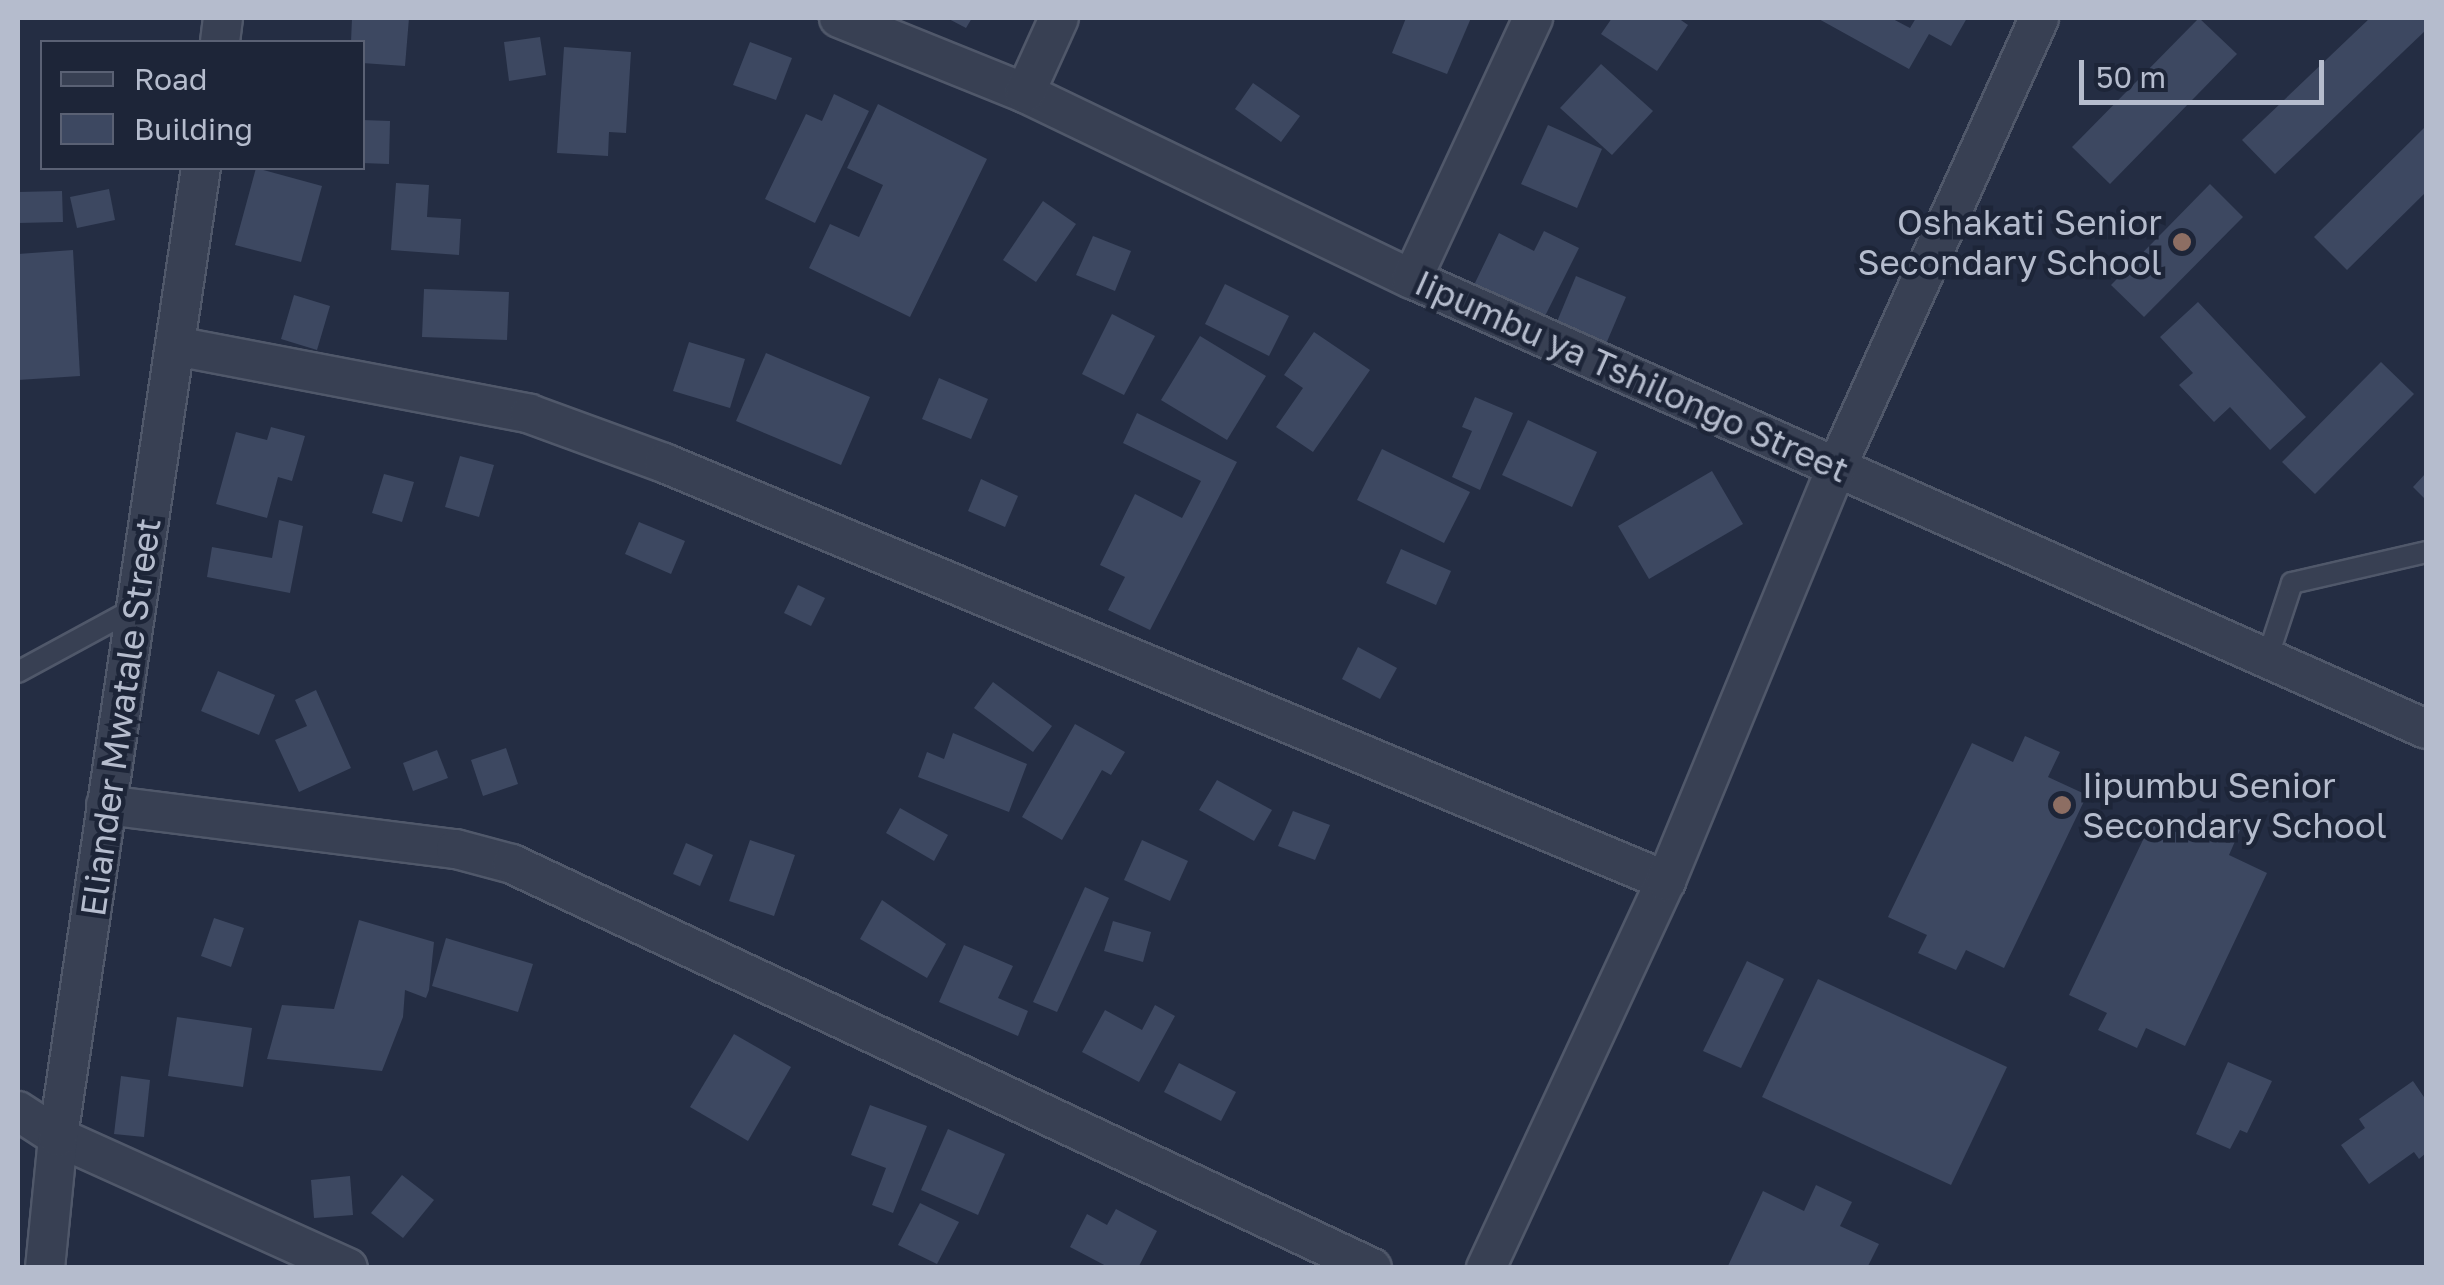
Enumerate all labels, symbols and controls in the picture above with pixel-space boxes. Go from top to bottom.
legend [40,40,365,170]
scale bar [2084,40,2329,102]
text: 50 m [2096,59,2166,95]
text: Road [134,61,208,97]
text: Building [134,111,253,147]
place label: Oshakati Senior Secondary School [1857,201,2162,283]
marker: Oshakati Senior Secondary School [2171,231,2193,253]
street label: Iipumbu ya Tshilongo Street [1409,261,1855,491]
street label: Eliander Mwatale Street [71,515,169,919]
place label: Iipumbu Senior Secondary School [2082,764,2387,846]
marker: Iipumbu Senior Secondary School [2051,794,2073,816]

